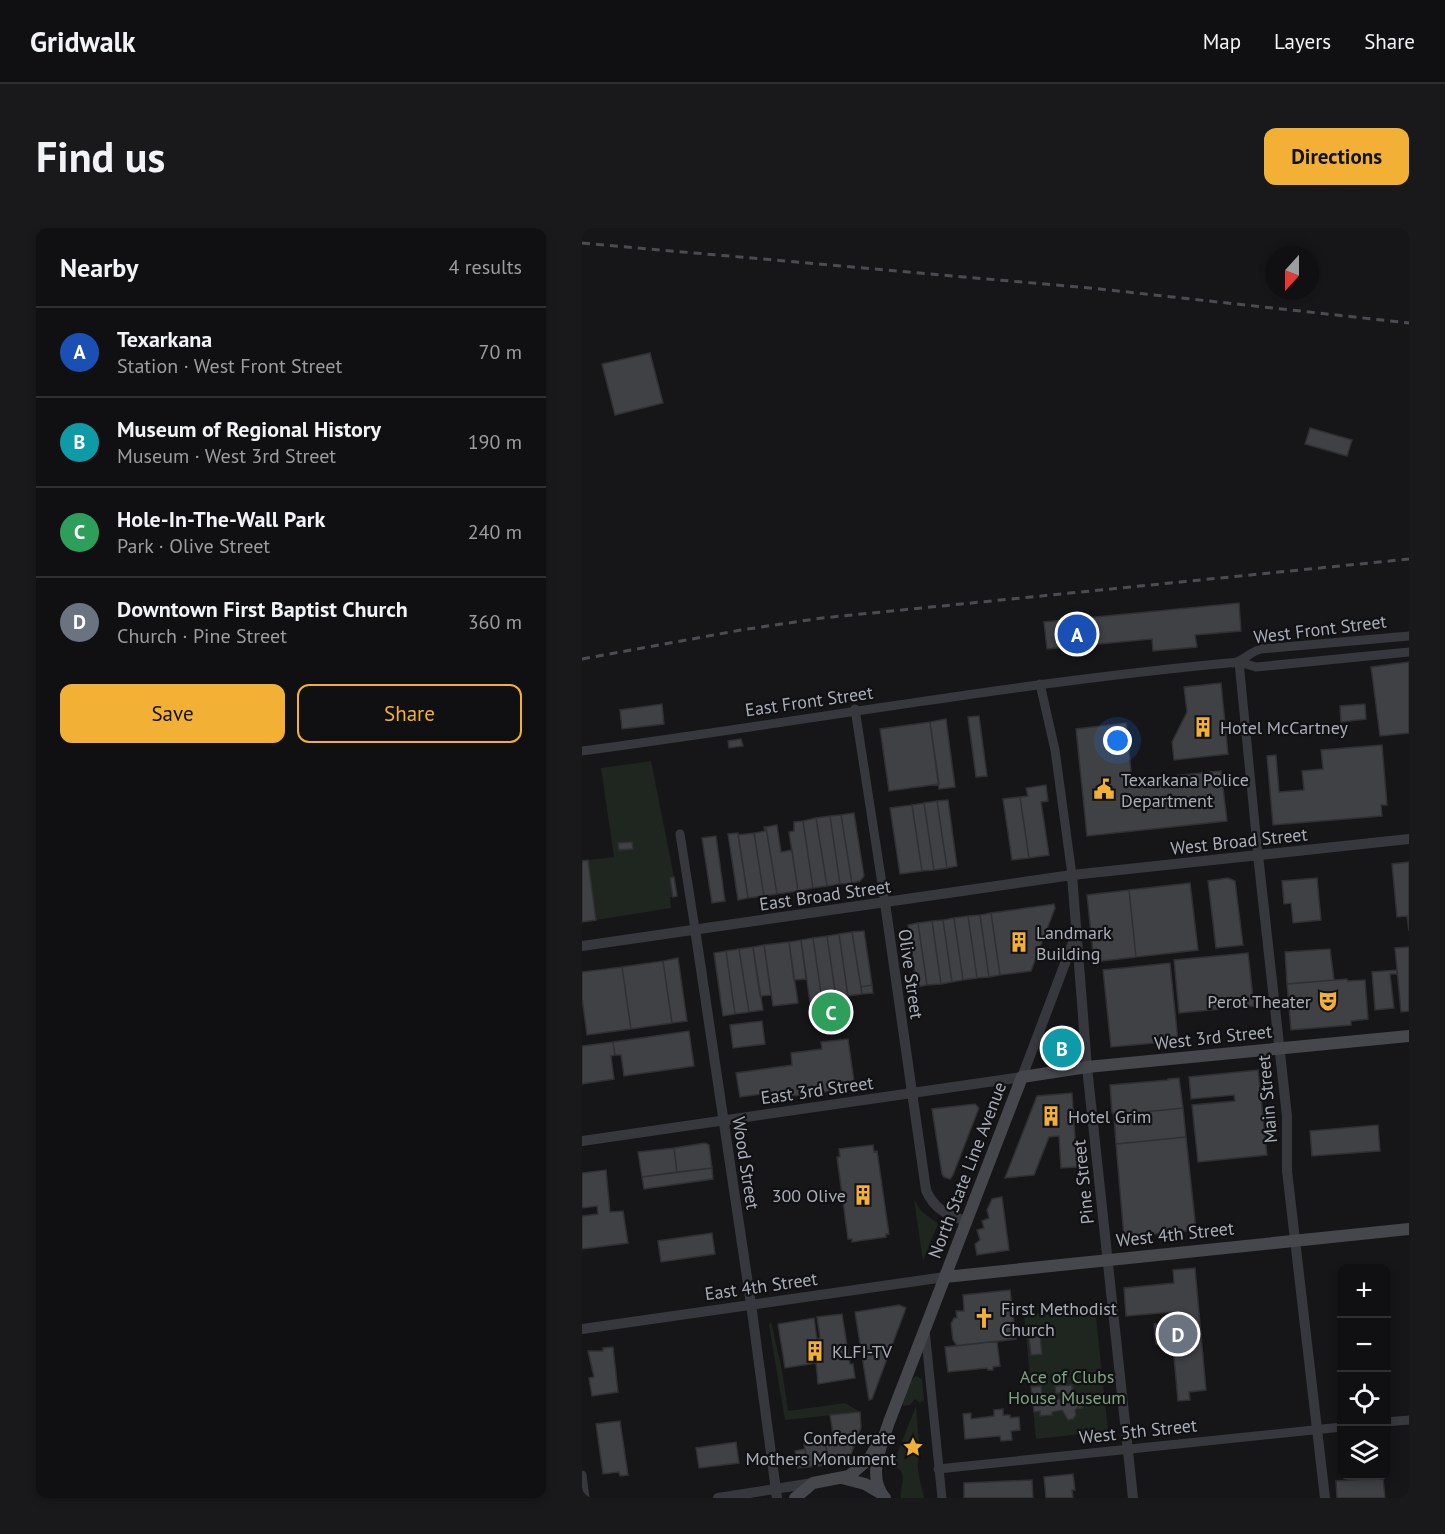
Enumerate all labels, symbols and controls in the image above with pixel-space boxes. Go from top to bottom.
text: Gridwalk [30,23,136,60]
text: Map [1203,28,1241,55]
text: Layers [1274,28,1331,55]
text: Share [1364,28,1415,55]
button: Directions [1264,128,1409,185]
text: Find us [36,129,165,184]
north arrow [1265,246,1319,300]
text: Nearby [60,251,138,284]
text: 4 results [449,254,522,280]
text: Texarkana [117,325,212,353]
text: A [73,339,86,365]
text: 70 m [479,339,522,365]
text: Station · West Front Street [117,353,342,379]
text: Museum of Regional History [117,415,381,443]
text: B [74,429,85,455]
text: 190 m [468,429,522,455]
text: Museum · West 3rd Street [117,443,336,469]
text: Hole-In-The-Wall Park [117,505,325,533]
text: C [74,519,85,545]
text: 240 m [468,519,522,545]
text: Park · Olive Street [117,533,270,559]
text: Downtown First Baptist Church [117,595,408,623]
text: D [73,609,86,635]
text: 360 m [468,609,522,635]
street label: West Front Street [1252,609,1388,649]
pin: A [1058,612,1096,656]
text: Church · Pine Street [117,623,287,649]
street label: East Front Street [744,681,874,721]
button: Save [60,684,285,743]
button: Share [297,684,522,743]
building icon: Hotel McCartney [1191,715,1215,739]
place label: Hotel McCartney [1220,716,1348,739]
your location [1103,726,1132,755]
place label: Texarkana Police Department [1121,768,1249,812]
public building icon: Texarkana Police Department [1092,777,1116,801]
street label: West Broad Street [1169,822,1309,860]
street label: East Broad Street [758,874,892,916]
place label: Landmark Building [1036,921,1112,965]
street label: Olive Street [893,927,929,1021]
building icon: Landmark Building [1007,930,1031,954]
theatre icon: Perot Theater [1316,989,1340,1013]
pin: C [812,990,850,1034]
place label: Perot Theater [1207,990,1311,1013]
street label: West 3rd Street [1153,1019,1273,1055]
pin: B [1042,1026,1082,1070]
street label: Main Street [1252,1054,1282,1144]
street label: East 3rd Street [759,1071,875,1109]
street label: North State Line Avenue [923,1079,1011,1261]
building icon: Hotel Grim [1039,1104,1063,1128]
place label: Hotel Grim [1068,1105,1151,1128]
street label: Wood Street [727,1115,765,1211]
street label: Pine Street [1067,1139,1099,1225]
building icon: 300 Olive [851,1183,875,1207]
place label: 300 Olive [772,1184,846,1207]
street label: West 4th Street [1115,1216,1235,1252]
map controls [1337,1264,1391,1480]
button: + [1337,1264,1391,1318]
street label: East 4th Street [703,1267,819,1305]
place label: First Methodist Church [1001,1297,1117,1341]
church icon: First Methodist Church [972,1306,996,1330]
pin: D [1158,1312,1198,1356]
button: − [1337,1318,1391,1372]
building icon: KLFI-TV [803,1339,827,1363]
place label: KLFI-TV [832,1340,893,1363]
park label: Ace of Clubs House Museum [1008,1365,1126,1409]
button: locate [1337,1372,1391,1426]
street label: West 5th Street [1078,1413,1198,1449]
place label: Confederate Mothers Monument [745,1426,896,1470]
button: layers [1337,1426,1391,1480]
place icon: Confederate Mothers Monument [901,1435,925,1459]

